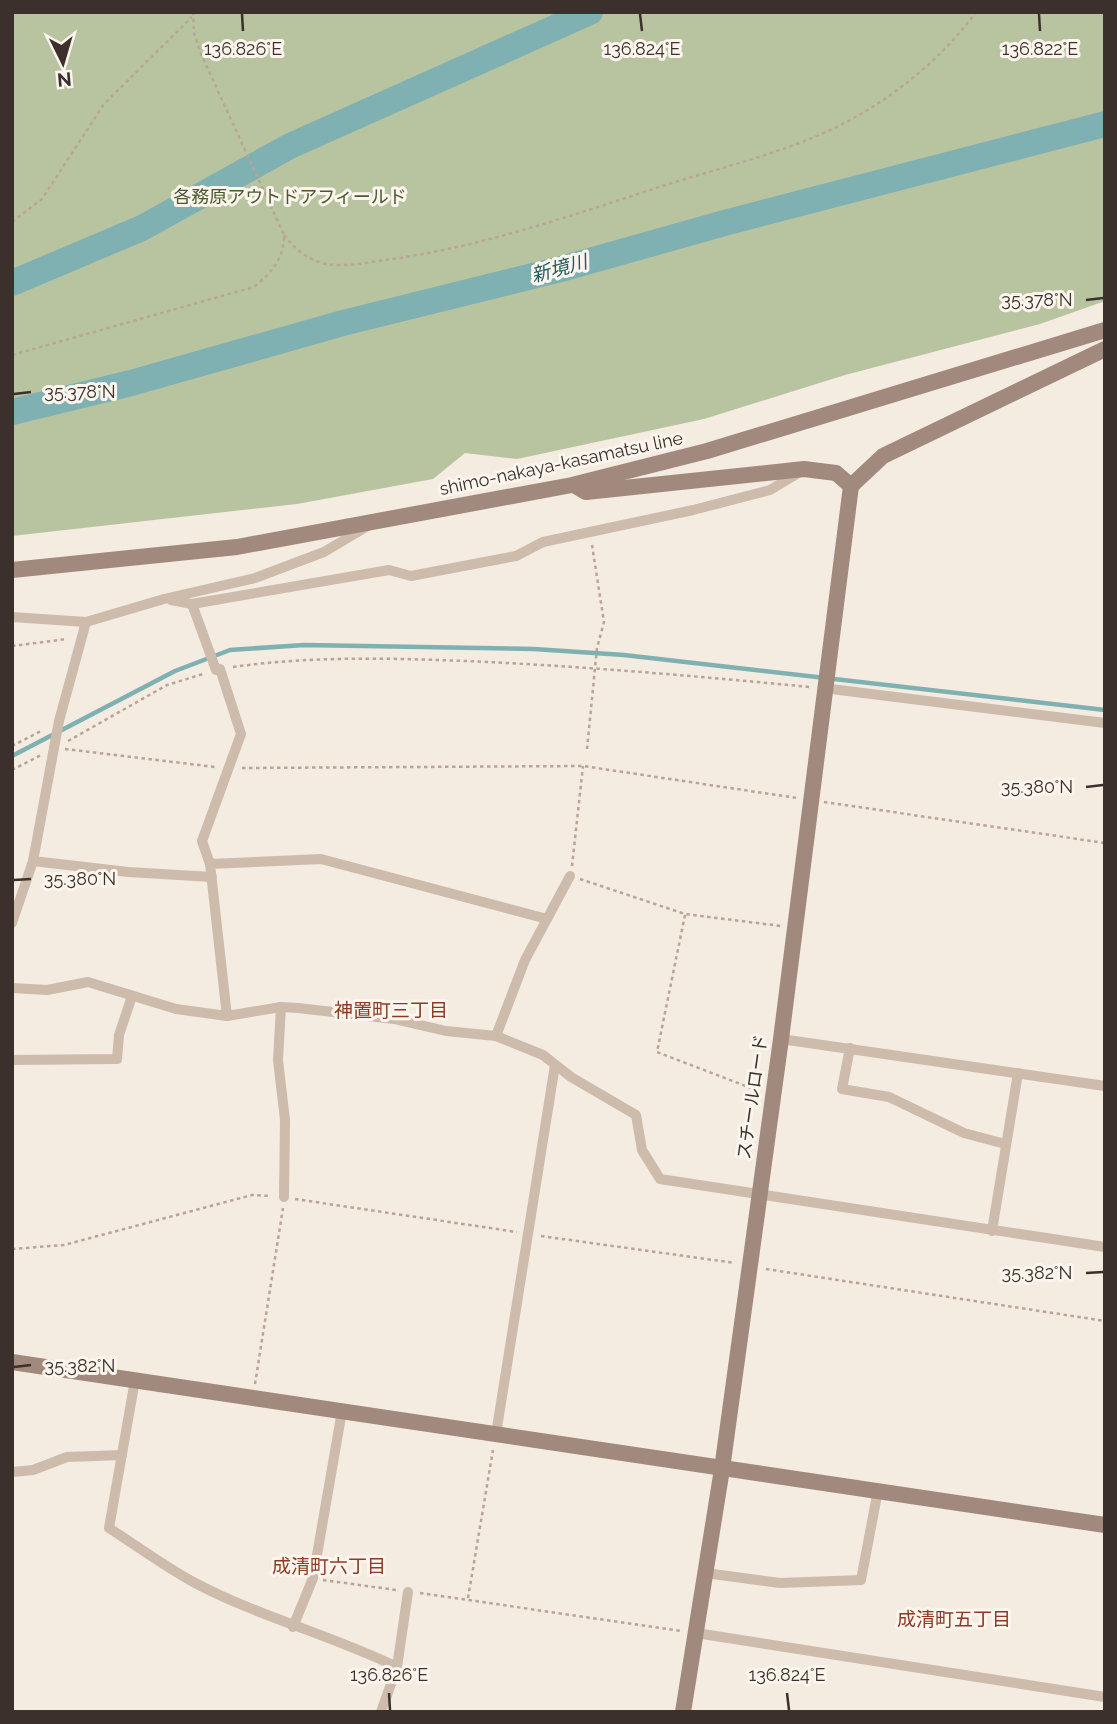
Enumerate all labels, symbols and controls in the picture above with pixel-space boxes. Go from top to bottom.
north arrow [28,28,98,98]
text: 136.826°E [204,38,282,59]
text: 136.824°E [604,38,681,59]
text: 136.822°E [1002,38,1078,59]
text: N [56,68,73,92]
park label: 各務原アウトドアフィールド [173,186,407,207]
water label: 新境川 [529,249,591,286]
text: 35.378°N [1001,289,1073,310]
text: 35.378°N [44,381,116,402]
street label: shimo-nakaya-kasamatsu line [437,427,685,499]
text: 35.380°N [1001,776,1073,797]
text: 35.380°N [44,868,116,889]
district label: 神置町三丁目 [334,999,448,1021]
street label: スチールロード [733,1033,771,1161]
text: 35.382°N [1002,1262,1072,1283]
text: 35.382°N [45,1355,115,1376]
district label: 成清町六丁目 [272,1555,386,1577]
district label: 成清町五丁目 [897,1608,1011,1630]
text: 136.826°E [350,1664,428,1685]
text: 136.824°E [749,1664,826,1685]

